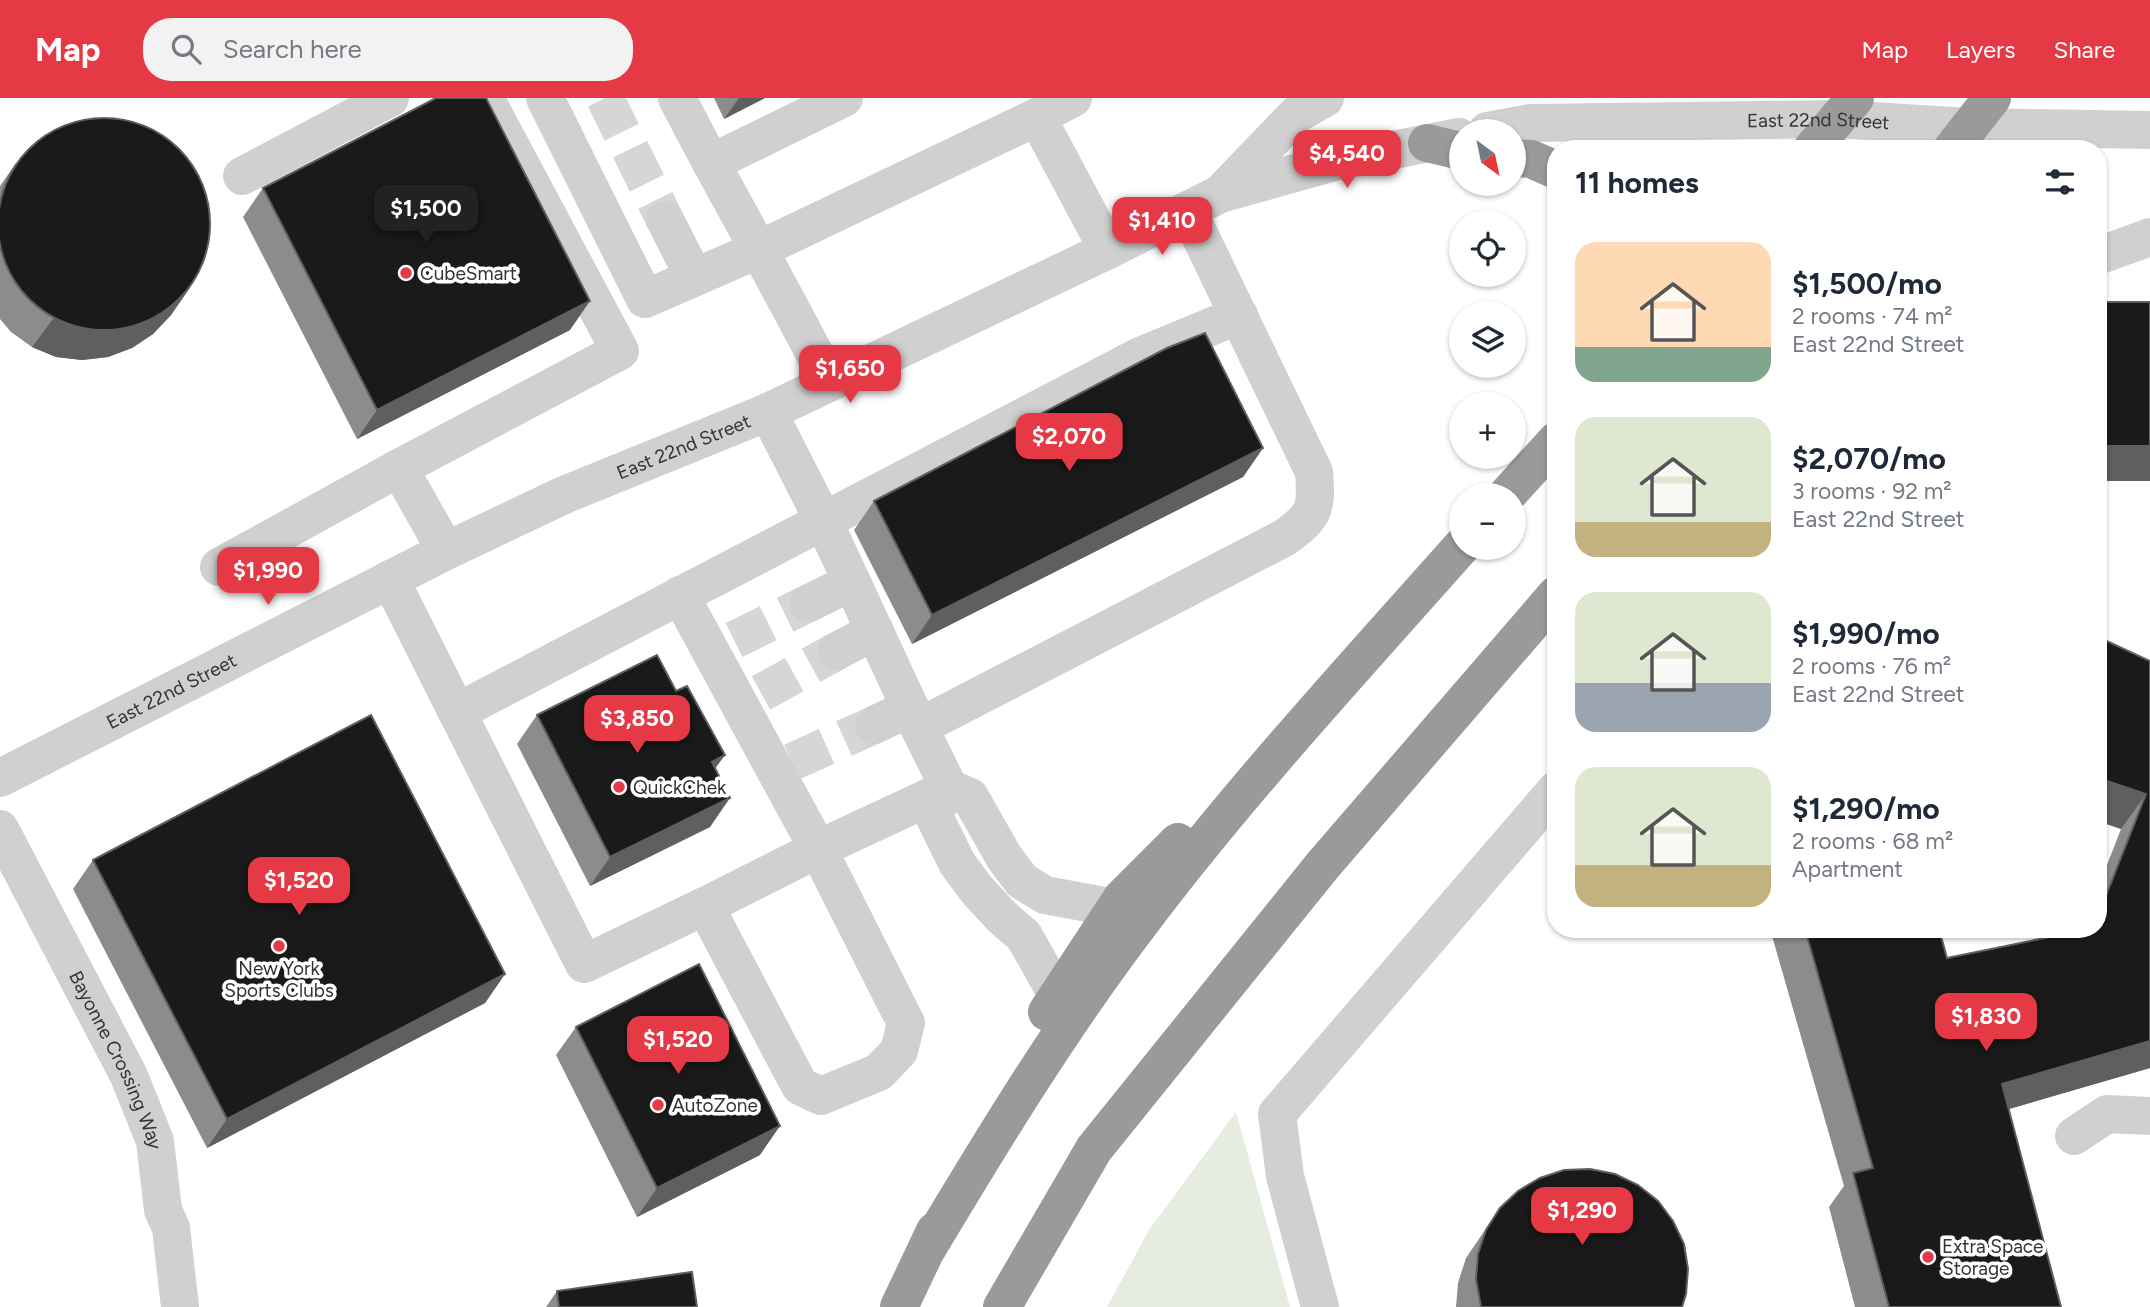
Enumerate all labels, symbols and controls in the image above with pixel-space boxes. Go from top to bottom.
search box [143,18,633,81]
text: Map [35,30,101,69]
icon: search [167,30,205,68]
text: Search here [223,33,362,65]
text: Map [1861,35,1908,64]
text: Layers [1946,35,2015,64]
text: Share [2053,35,2115,64]
street label: East 22nd Street [1747,108,1890,134]
north arrow [1449,119,1526,196]
map controls [1449,119,1526,560]
pin: $4,540 [1290,130,1404,190]
text: $4,540 [1309,139,1385,167]
icon: filters [2041,163,2079,201]
text: 11 homes [1575,164,1699,201]
pin: $1,500 [369,186,483,245]
text: $1,500 [390,194,462,222]
pin: $1,410 [1105,198,1219,257]
text: $1,410 [1128,206,1196,234]
button: locate [1449,210,1526,287]
place label: CubeSmart [420,262,517,285]
marker: CubeSmart [398,265,414,281]
text: $1,500/mo [1792,265,1942,302]
icon: home [1631,270,1715,354]
button: layers [1449,301,1526,378]
text: 2 rooms · 74 m² [1792,302,1953,330]
text: East 22nd Street [1792,330,1965,358]
pin: $1,650 [793,345,907,405]
text: $1,650 [815,354,885,382]
button: + [1449,392,1526,469]
street label: East 22nd Street [613,409,754,484]
pin: $2,070 [1012,414,1126,473]
text: $2,070 [1032,422,1106,450]
text: $2,070/mo [1792,440,1946,477]
icon: home [1631,445,1715,529]
text: 3 rooms · 92 m² [1792,477,1952,505]
button: − [1449,483,1526,560]
text: East 22nd Street [1792,505,1965,533]
pin: $1,990 [211,547,325,607]
text: $1,990 [233,556,303,584]
text: $1,990/mo [1792,615,1940,652]
icon: home [1631,620,1715,704]
street label: East 22nd Street [103,649,240,734]
text: 2 rooms · 76 m² [1792,652,1951,680]
text: East 22nd Street [1792,680,1965,708]
pin: $3,850 [580,696,694,755]
text: $3,850 [600,704,674,732]
place label: QuickChek [633,776,727,799]
marker: QuickChek [611,779,627,795]
text: $1,290/mo [1792,790,1940,827]
icon: home [1631,795,1715,879]
text: 2 rooms · 68 m² [1792,827,1953,855]
text: Apartment [1792,855,1903,883]
pin: $1,520 [242,858,356,917]
text: $1,520 [264,866,334,894]
marker: New York Sports Clubs [271,938,287,954]
place label: New York Sports Clubs [224,957,334,1002]
street label: Bayonne Crossing Way [64,967,167,1150]
pin: $1,830 [1929,993,2043,1053]
text: $1,830 [1951,1002,2021,1030]
pin: $1,520 [621,1016,735,1076]
text: $1,520 [643,1025,713,1053]
place label: AutoZone [672,1094,758,1117]
marker: AutoZone [650,1097,666,1113]
pin: $1,290 [1525,1188,1639,1247]
text: $1,290 [1547,1196,1617,1224]
place label: Extra Space Storage [1942,1235,2044,1280]
marker: Extra Space Storage [1920,1249,1936,1265]

